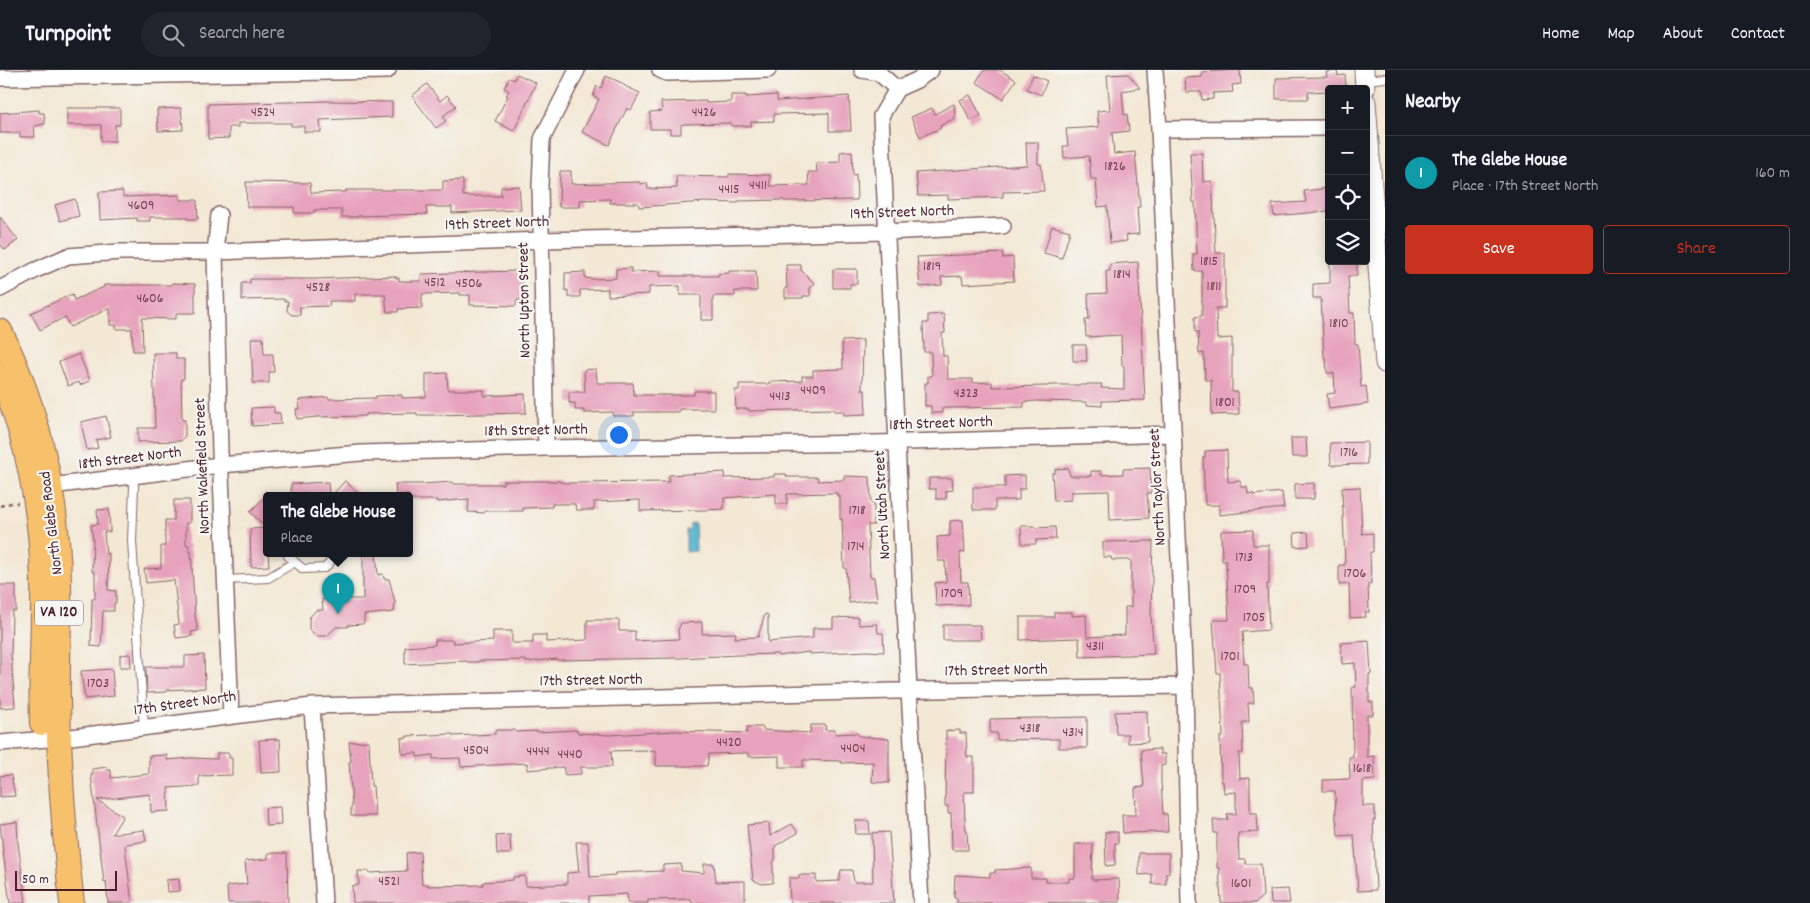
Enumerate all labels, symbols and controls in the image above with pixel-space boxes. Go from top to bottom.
search box [141,12,491,57]
text: Turnpoint [25,18,111,52]
icon: search [159,21,187,49]
text: Search here [199,21,285,48]
text: Home [1542,22,1579,47]
text: Map [1607,22,1635,47]
text: About [1663,22,1703,47]
text: Contact [1731,22,1785,47]
map controls [1325,85,1370,265]
button: + [1325,85,1370,130]
text: Nearby [1405,88,1460,118]
house number: 4524 [251,103,275,123]
house number: 4426 [692,103,716,123]
button: − [1325,130,1370,175]
text: The Glebe House [1452,148,1567,175]
house number: 1826 [1104,157,1126,177]
text: 1 [1419,162,1423,185]
text: 160 m [1755,162,1790,185]
button: locate [1325,175,1370,220]
text: Place · 17th Street North [1452,175,1598,198]
house number: 4411 [749,176,767,196]
house number: 4415 [718,180,740,200]
house number: 4609 [128,196,154,216]
street label: 19th Street North [849,200,955,226]
street label: 19th Street North [444,211,550,237]
button: layers [1325,220,1370,265]
button: Save [1405,225,1593,274]
button: Share [1603,225,1790,274]
street label: North Upton Street [512,242,538,358]
house number: 1815 [1200,252,1218,272]
house number: 1819 [923,257,941,277]
house number: 1814 [1113,265,1131,285]
house number: 4512 [424,273,446,293]
house number: 4506 [456,274,483,294]
house number: 1811 [1207,277,1221,297]
house number: 4528 [306,278,330,298]
house number: 4606 [136,289,164,309]
house number: 1810 [1329,314,1349,334]
house number: 4409 [800,381,826,401]
house number: 4323 [954,384,978,404]
house number: 4413 [770,387,790,407]
house number: 1801 [1215,393,1235,413]
street label: North Wakefield Street [189,397,217,535]
street label: 18th Street North [889,411,993,437]
street label: 18th Street North [484,419,588,443]
your location [606,422,632,448]
street label: North Taylor Street [1143,428,1173,546]
street label: 18th Street North [77,441,183,477]
house number: 1716 [1340,443,1358,463]
street label: North Utah Street [869,450,897,560]
street label: North Glebe Road [34,470,70,576]
popup [263,492,413,557]
text: The Glebe House [280,500,396,527]
house number: 1718 [848,501,866,521]
text: Place [280,527,312,550]
house number: 1714 [847,537,865,557]
house number: 1713 [1235,548,1253,568]
house number: 1706 [1344,564,1367,584]
pin: 1 [322,573,354,614]
house number: 1709 [1234,580,1256,600]
house number: 1709 [941,584,963,604]
road number: VA 120 [35,600,83,626]
house number: 1705 [1243,608,1265,628]
house number: 4311 [1086,637,1104,657]
house number: 1701 [1220,647,1240,667]
street label: 17th Street North [944,659,1048,683]
street label: 17th Street North [539,669,643,693]
house number: 1703 [87,674,109,694]
street label: 17th Street North [132,685,238,723]
house number: 4318 [1020,719,1041,739]
house number: 4314 [1063,723,1083,743]
house number: 4420 [716,733,742,753]
house number: 4404 [840,739,866,759]
house number: 4504 [463,741,489,761]
house number: 4444 [526,742,550,762]
house number: 4440 [557,745,583,765]
house number: 1618 [1353,759,1372,779]
scale bar [15,868,118,891]
text: 50 m [22,870,49,890]
house number: 4521 [378,872,400,892]
house number: 1601 [1231,874,1251,894]

